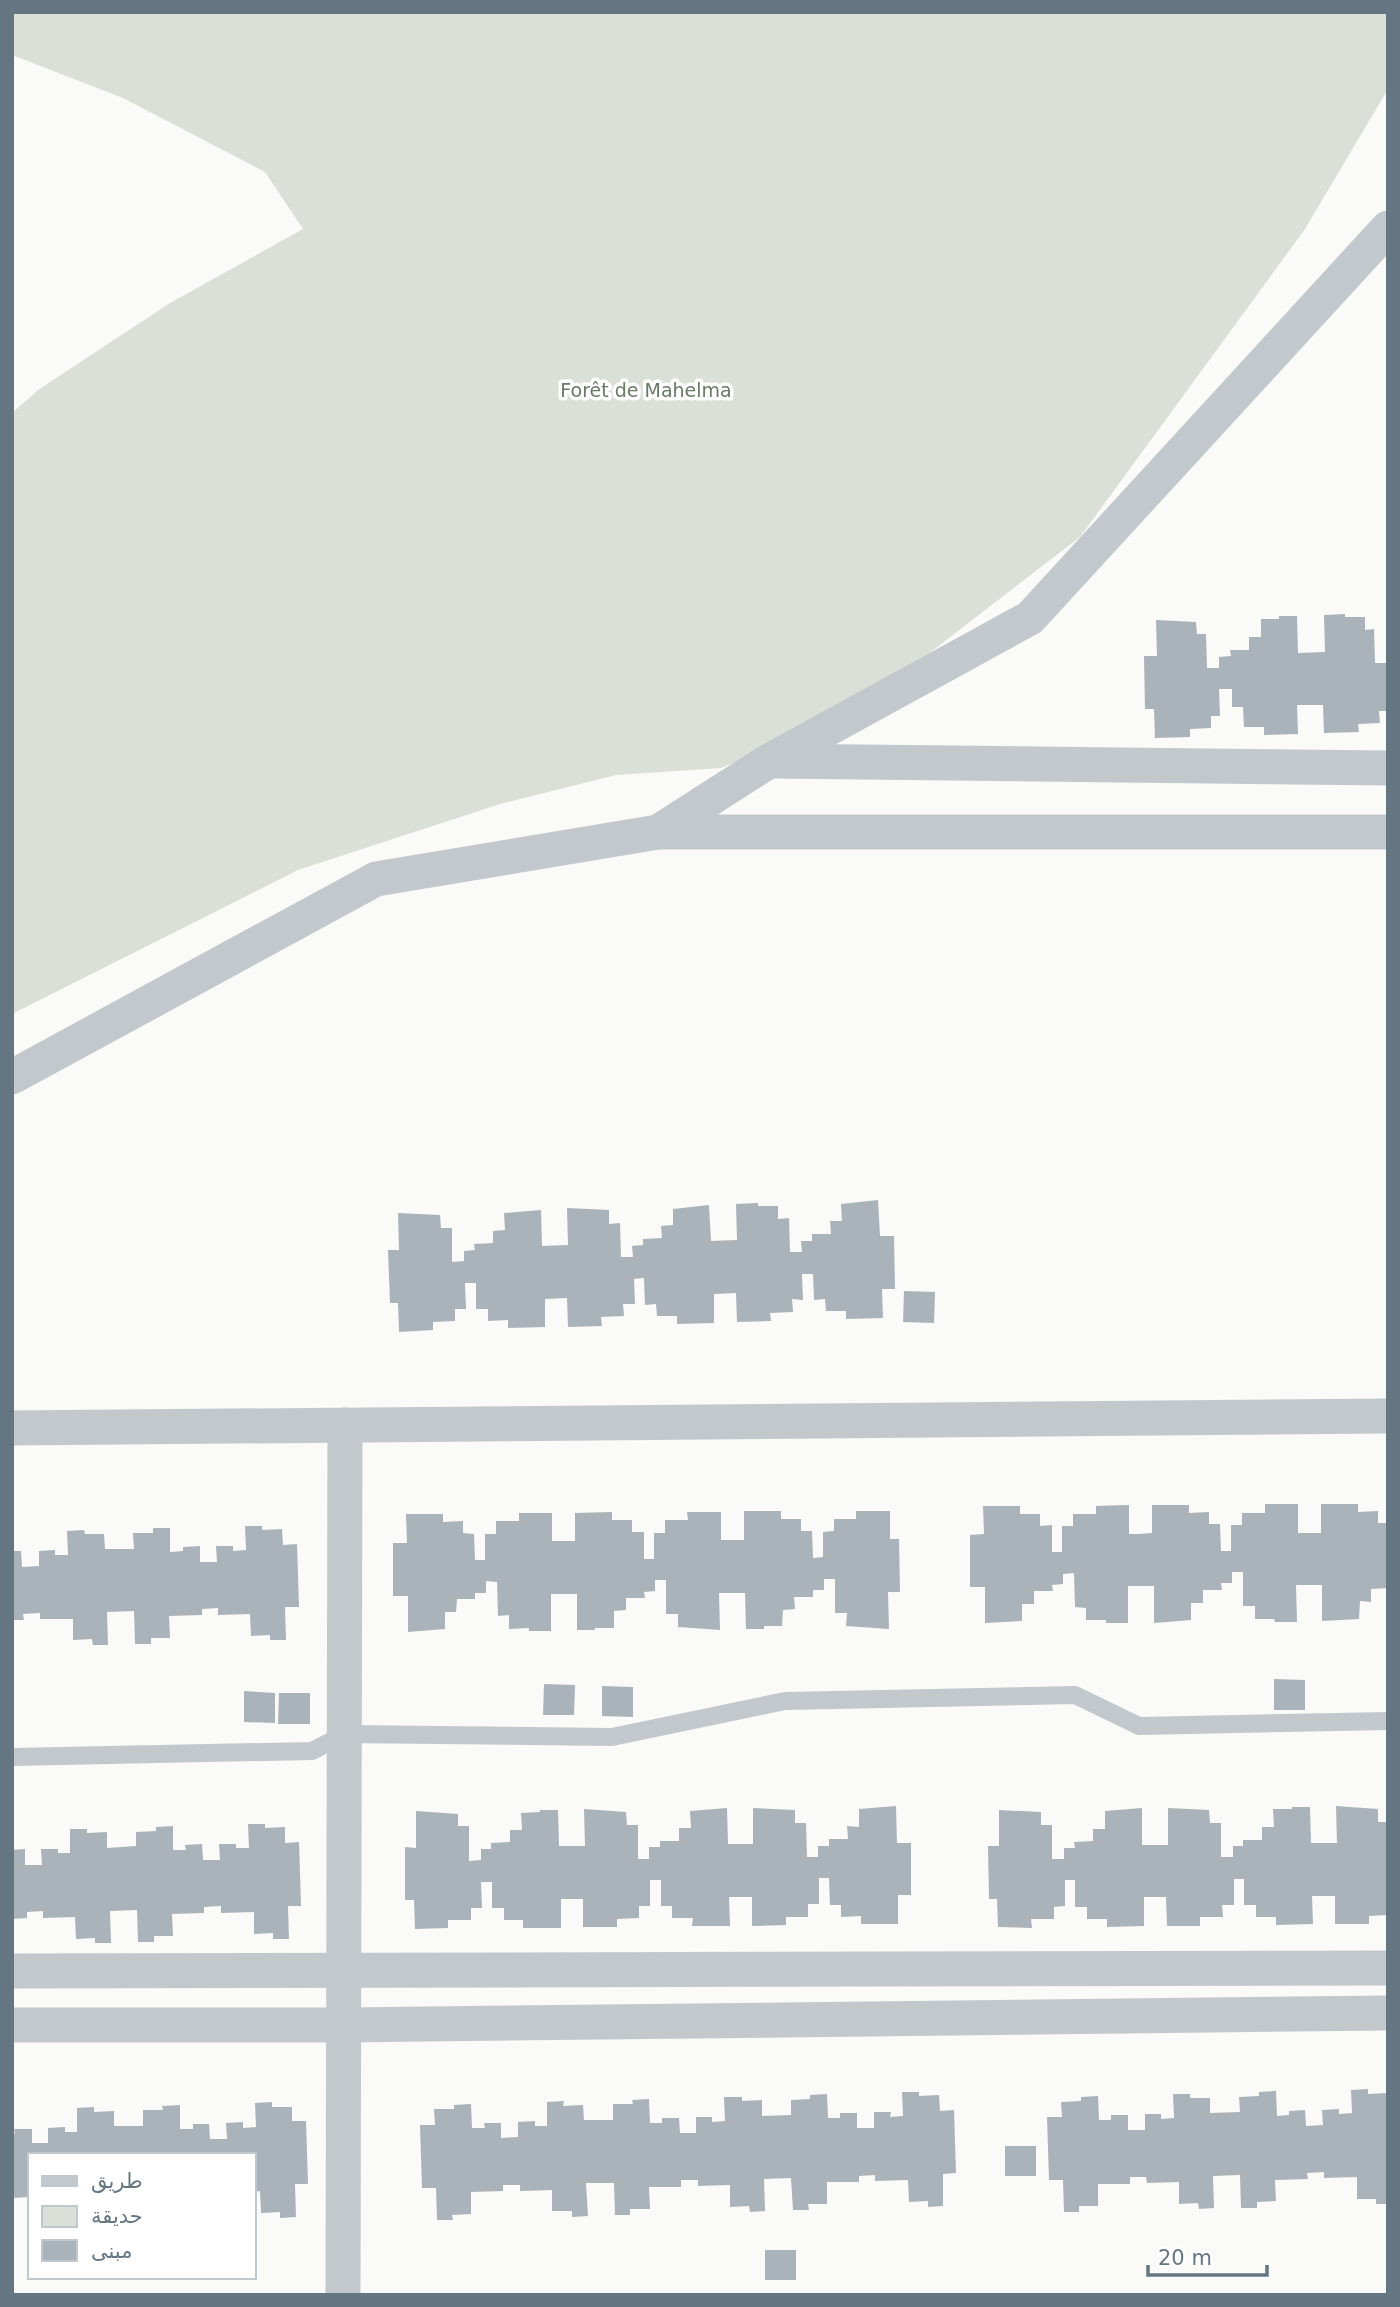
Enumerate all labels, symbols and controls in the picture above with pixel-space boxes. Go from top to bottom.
park label: Forêt de Mahelma [560,379,732,401]
legend [28,2153,256,2279]
text: طريق [91,2169,143,2193]
text: حديقة [91,2204,143,2228]
scale bar [1148,2234,1267,2278]
text: مبنى [91,2239,132,2263]
text: 20 m [1158,2246,1212,2270]

